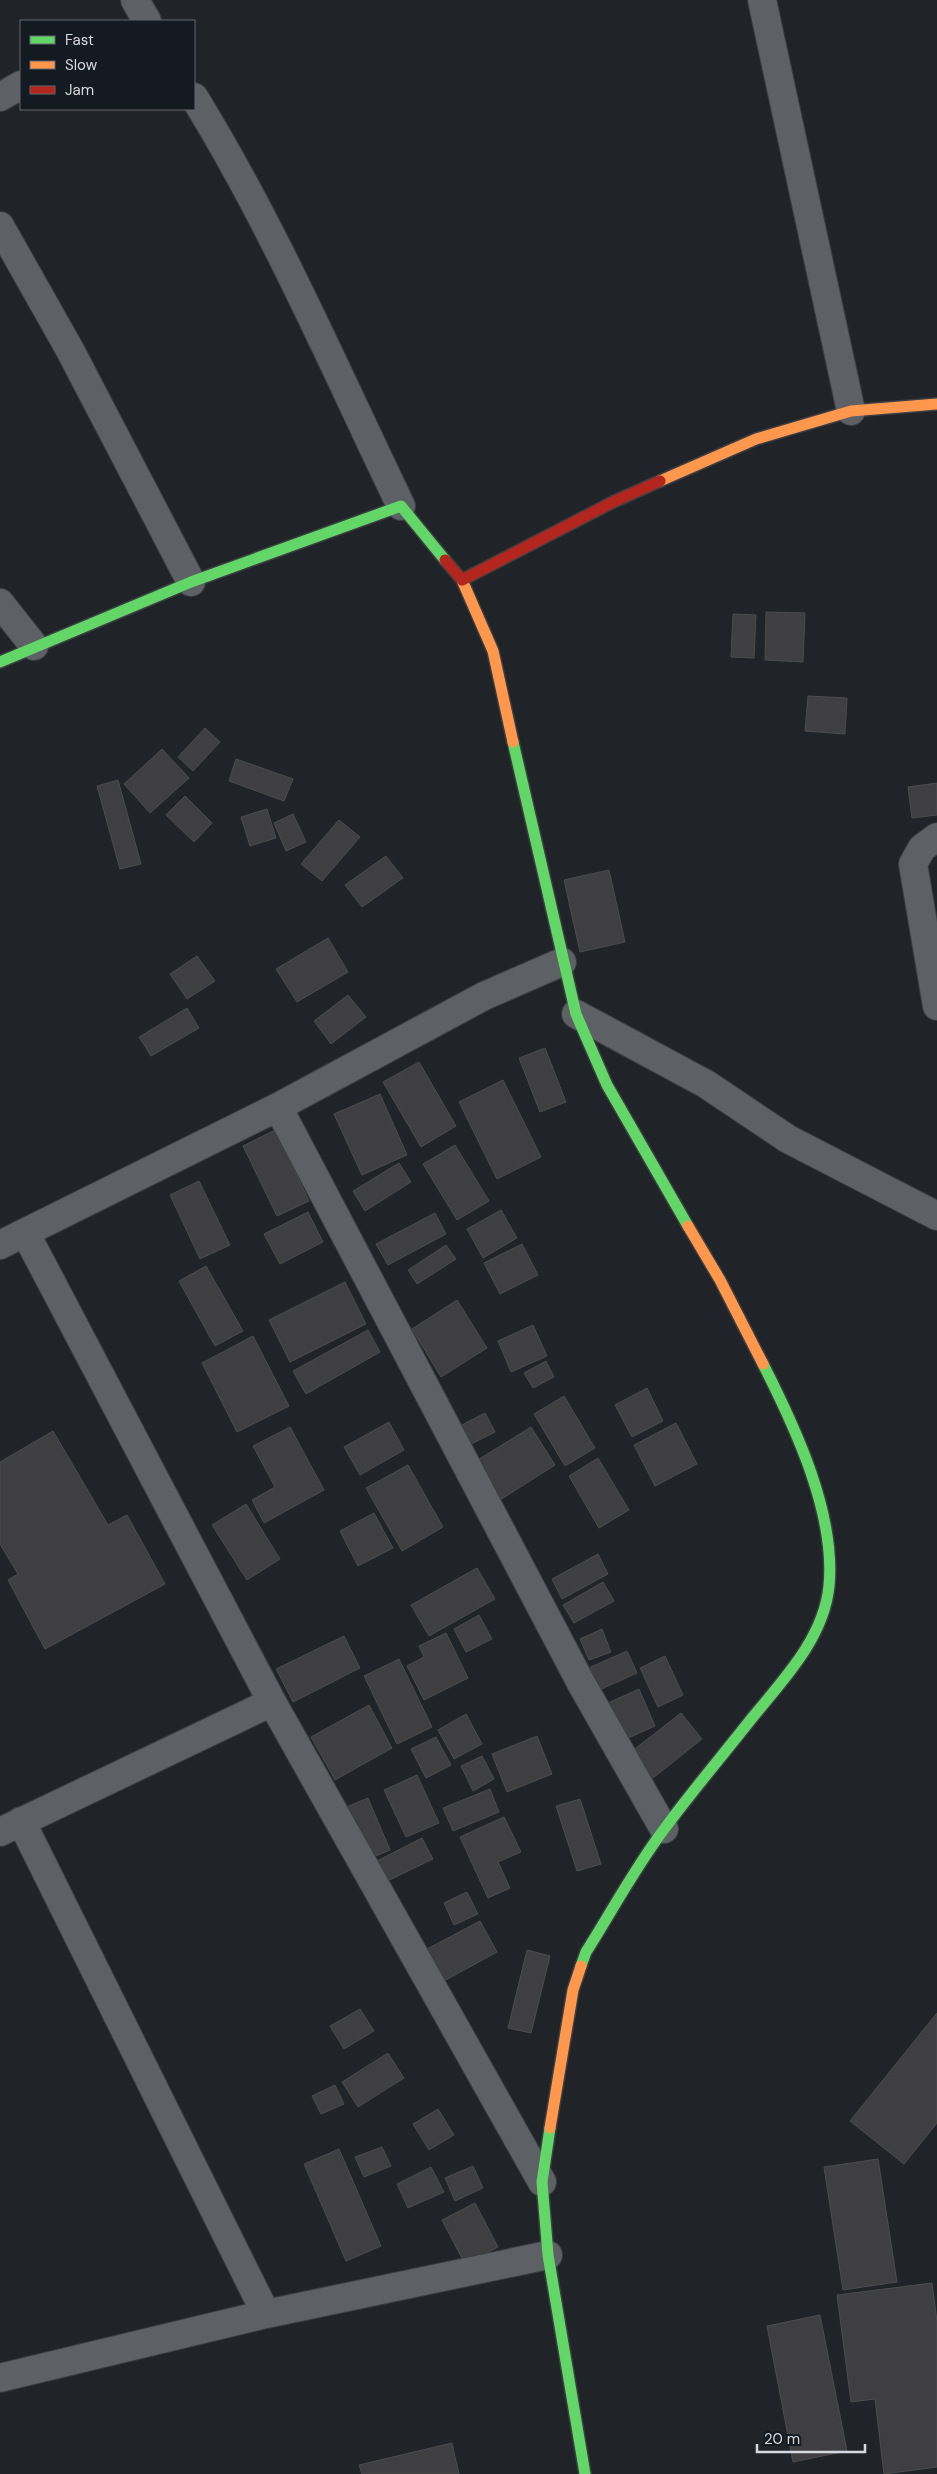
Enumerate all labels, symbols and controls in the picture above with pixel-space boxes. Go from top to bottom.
legend [20,20,195,110]
text: Fast [65,30,94,50]
text: Slow [65,55,98,75]
text: Jam [65,80,94,100]
scale bar [757,2422,864,2454]
text: 20 m [764,2429,800,2449]

